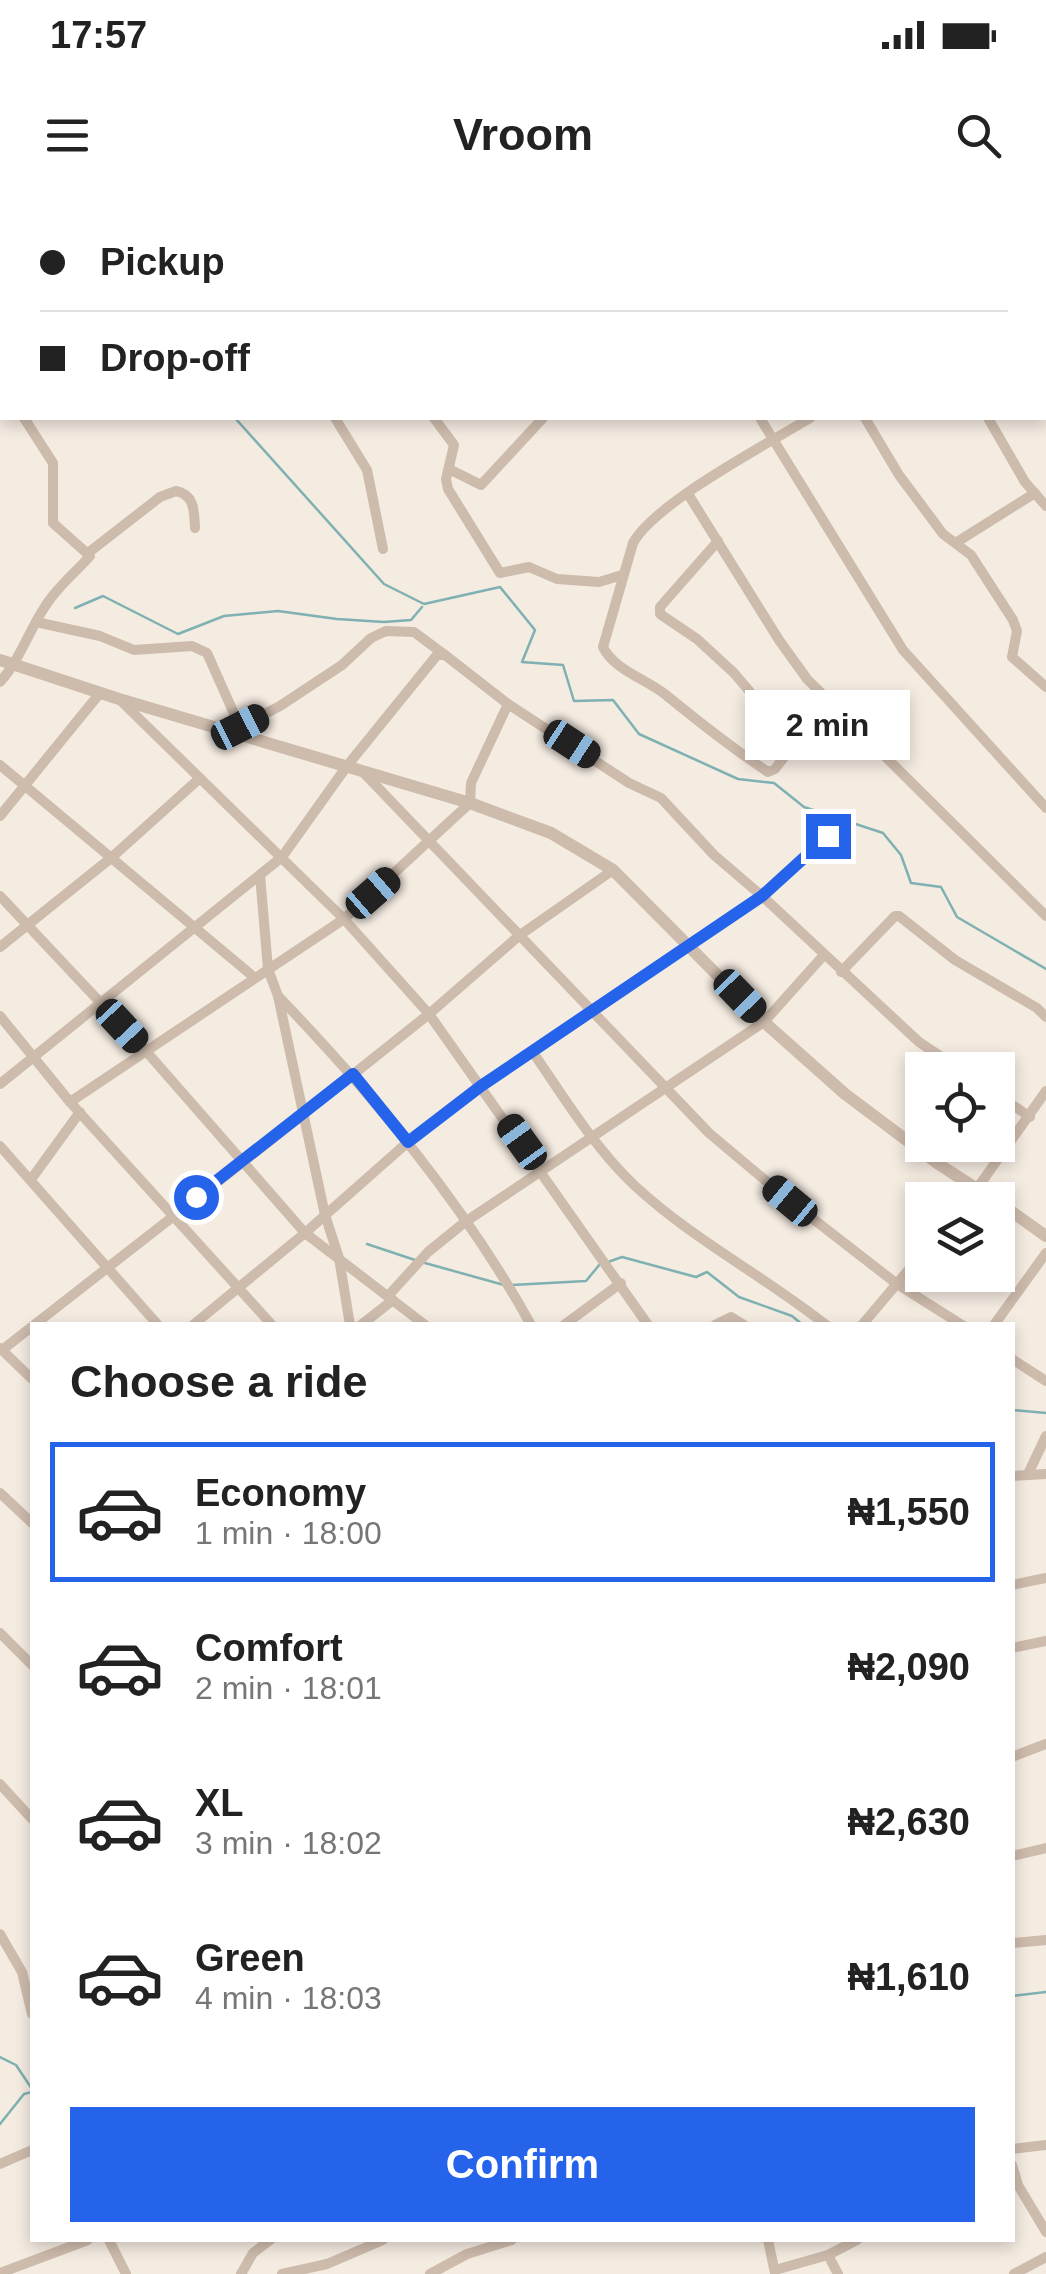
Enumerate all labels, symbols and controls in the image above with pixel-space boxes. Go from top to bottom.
text: 17:57 [50,14,147,56]
icon: menu [40,108,95,163]
icon: search [951,108,1006,163]
text: Vroom [453,109,593,160]
text: Pickup [100,241,225,283]
text: Drop-off [100,337,250,379]
callout: 2 min [746,691,910,761]
car [206,700,274,754]
text: 2 min [786,707,869,743]
car [539,715,605,773]
route end [806,814,851,859]
car [341,862,405,924]
car [708,964,772,1028]
car [91,994,153,1058]
map controls [905,1052,1015,1292]
button: locate [905,1052,1015,1162]
car [492,1109,552,1175]
car [757,1170,823,1232]
route start [174,1175,219,1220]
button: layers [905,1182,1015,1292]
text: Choose a ride [70,1356,368,1407]
icon: car [75,1467,165,1557]
text: Economy [195,1472,366,1514]
text: ₦1,550 [847,1491,970,1533]
text: 1 min · 18:00 [195,1515,382,1551]
icon: car [75,1622,165,1712]
text: Comfort [195,1627,343,1669]
text: ₦2,090 [847,1646,970,1688]
text: 2 min · 18:01 [195,1670,382,1706]
icon: car [75,1777,165,1867]
text: XL [195,1782,244,1824]
text: ₦2,630 [847,1801,970,1843]
text: 3 min · 18:02 [195,1825,382,1861]
icon: car [75,1932,165,2022]
text: Green [195,1937,305,1979]
text: ₦1,610 [847,1956,970,1998]
text: 4 min · 18:03 [195,1980,382,2016]
button: Confirm [70,2107,975,2222]

